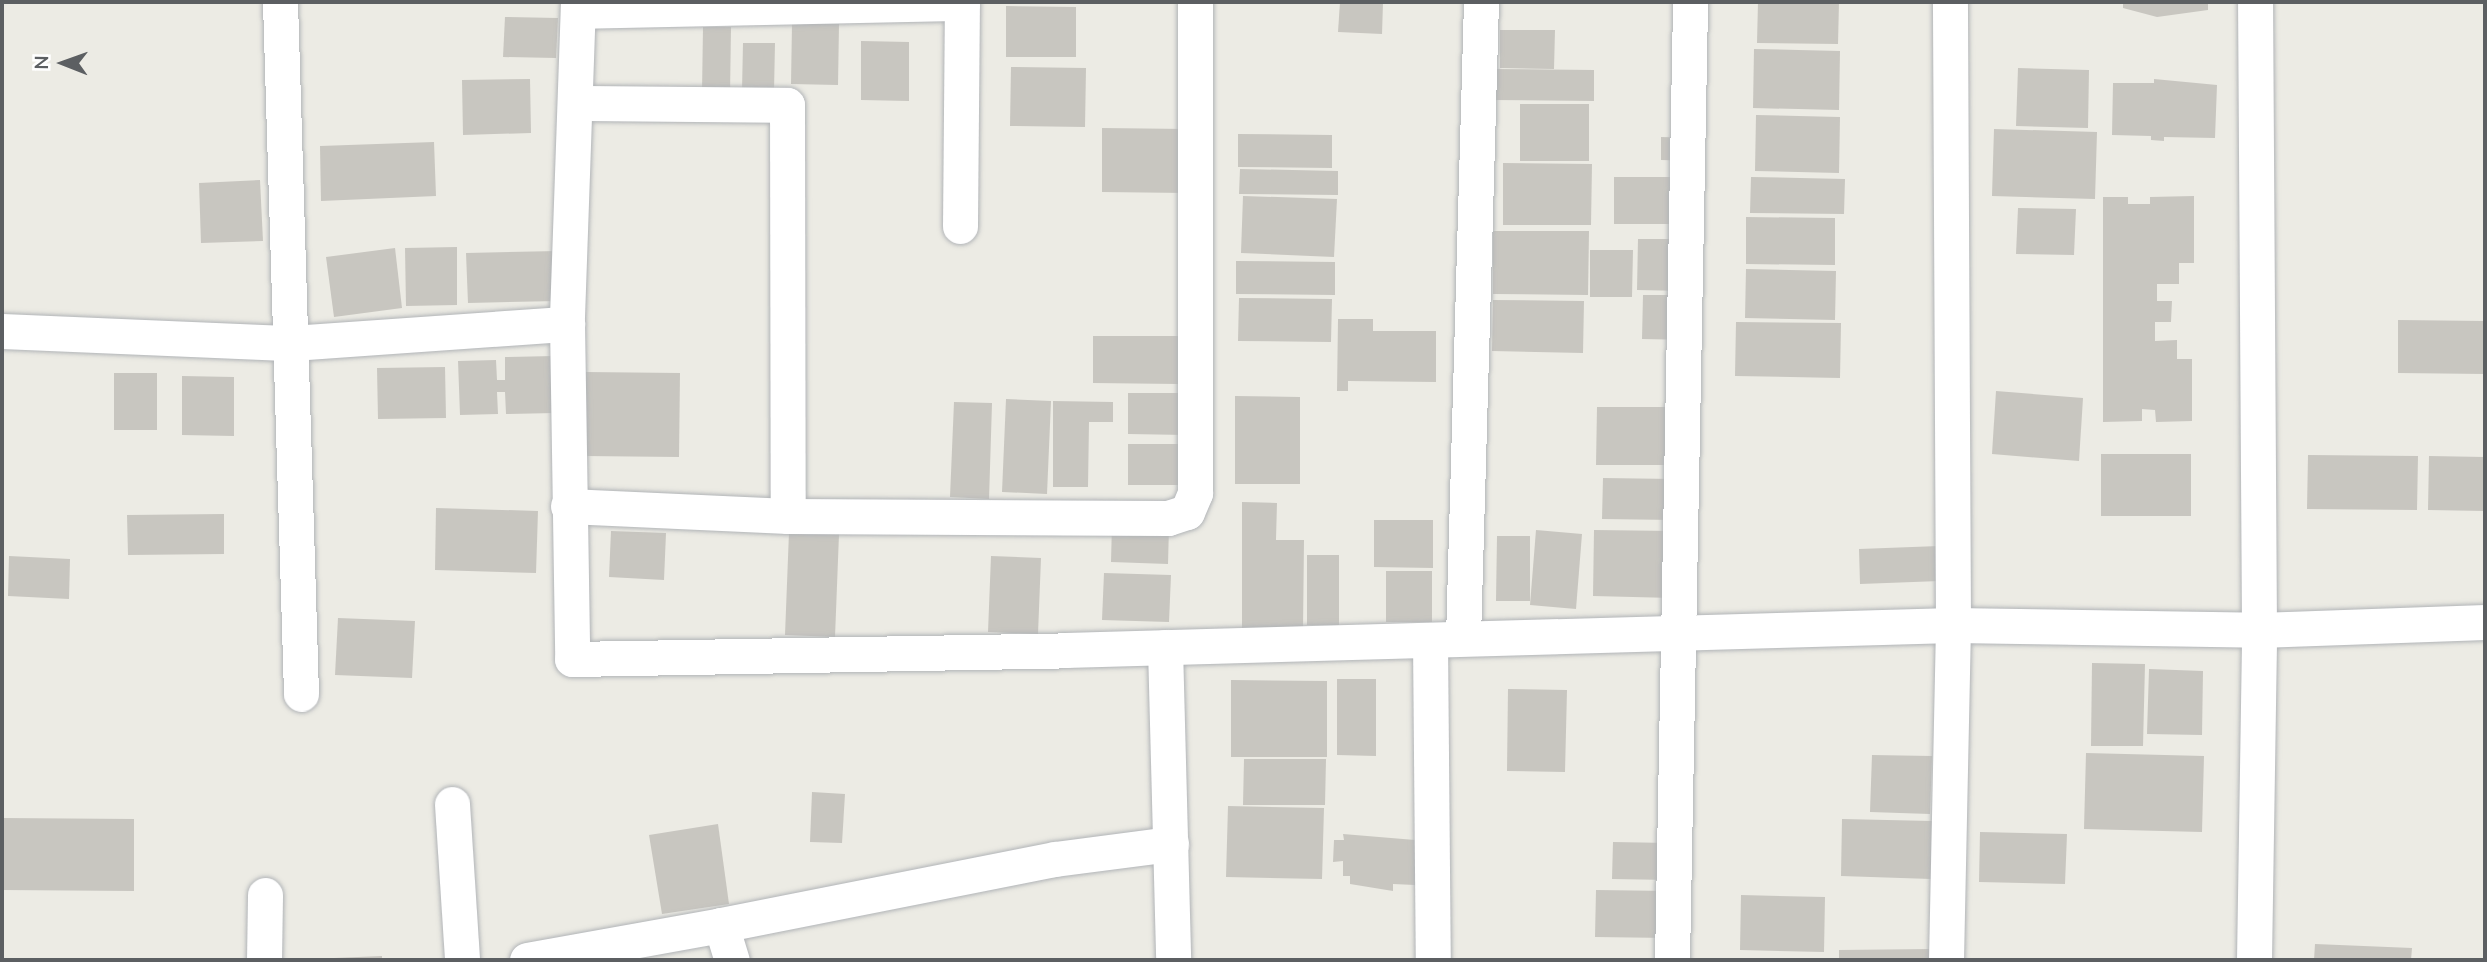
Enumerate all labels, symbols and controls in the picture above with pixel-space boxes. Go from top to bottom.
north arrow [28,28,98,98]
text: N [29,55,55,70]

